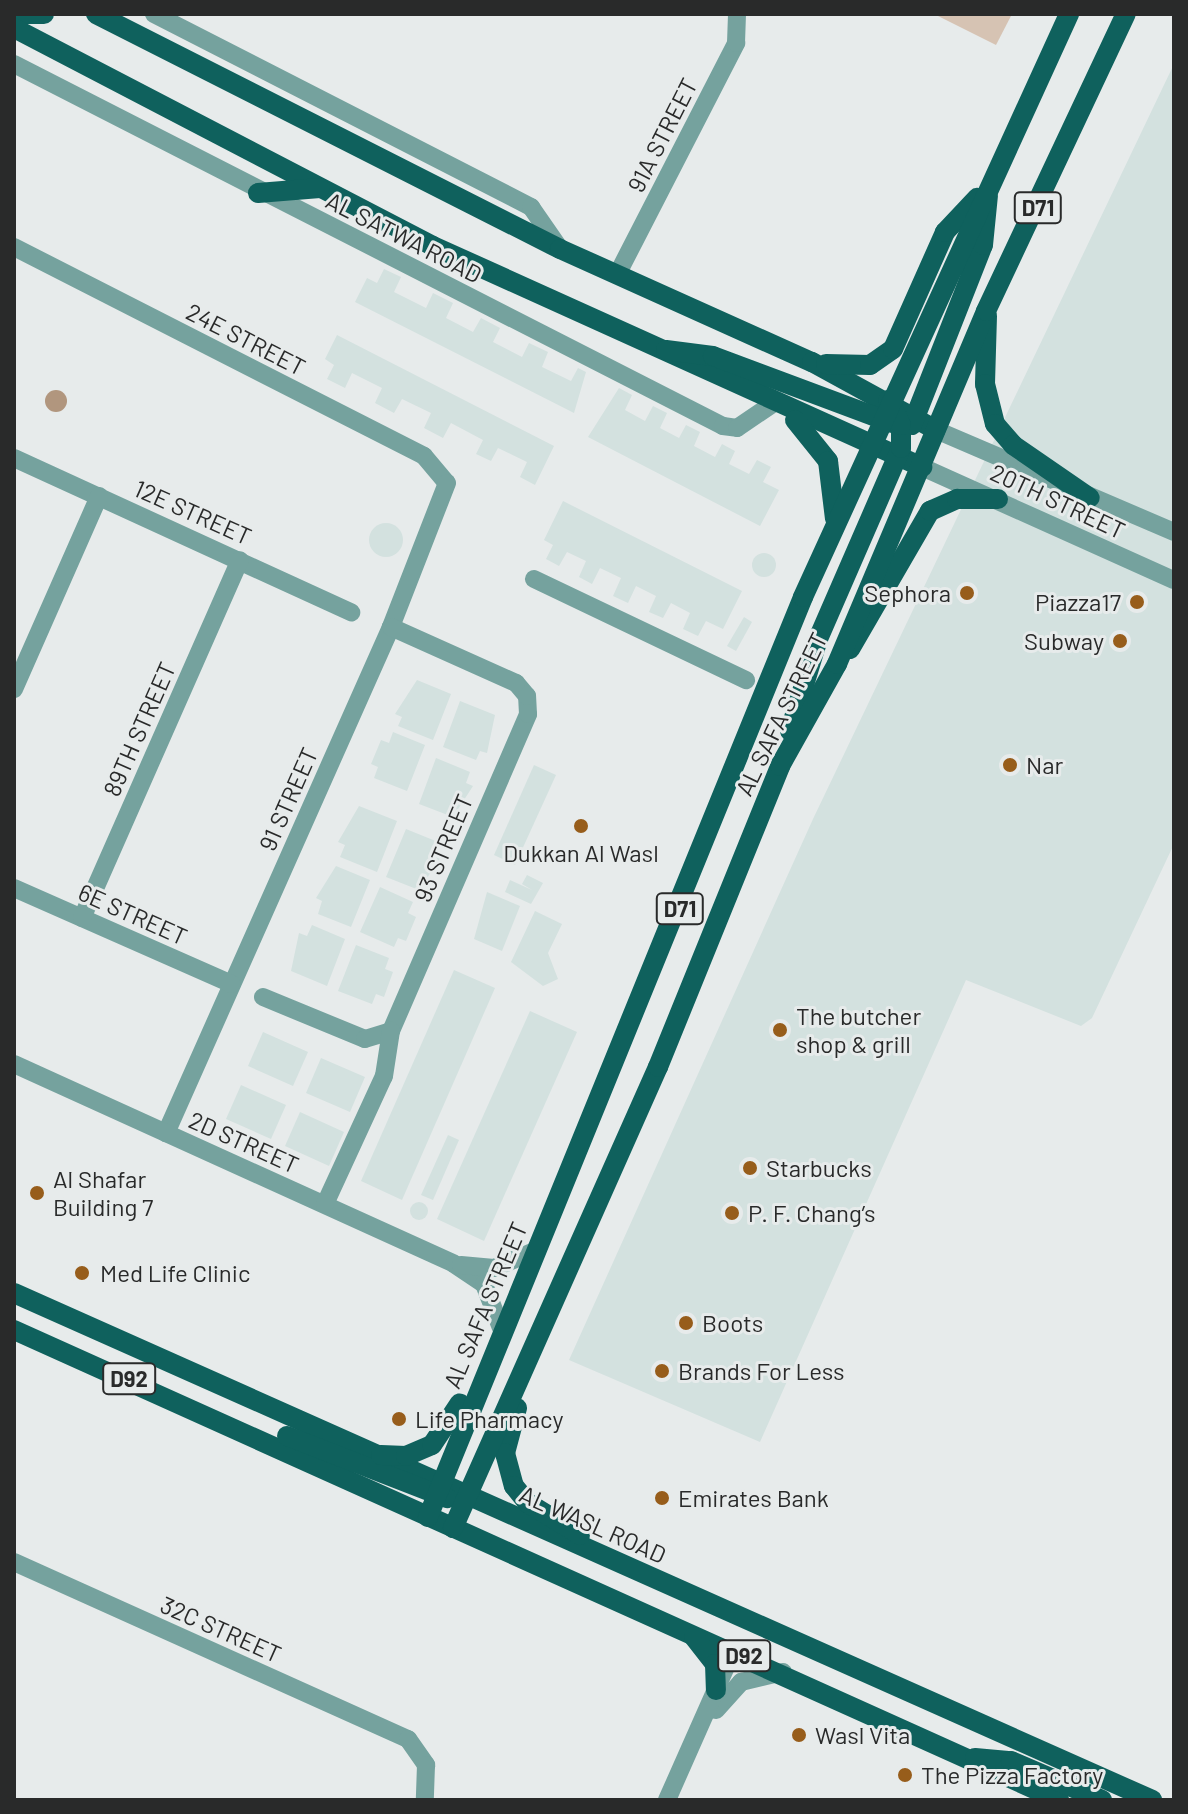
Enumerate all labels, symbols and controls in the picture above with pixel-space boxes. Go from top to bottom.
street label: 91A STREET [621,73,703,197]
street label: AL SATWA ROAD [321,185,487,289]
road number: D71 [1012,190,1064,226]
street label: 24E STREET [182,297,310,381]
street label: 20TH STREET [986,457,1130,545]
street label: 12E STREET [130,473,256,551]
place label: Sephora [864,579,951,607]
marker: Sephora [958,584,976,602]
place label: Piazza17 [1035,588,1121,616]
marker: Piazza17 [1128,593,1146,611]
place label: Subway [1024,627,1104,655]
street label: AL SAFA STREET [729,628,833,800]
marker: Subway [1111,632,1129,650]
street label: 89TH STREET [97,657,181,801]
street label: 91 STREET [253,743,323,855]
place label: Nar [1026,751,1063,779]
marker: Nar [1001,756,1019,774]
street label: 93 STREET [407,790,479,906]
marker: Dukkan Al Wasl [572,817,590,835]
place label: Dukkan Al Wasl [503,839,659,867]
street label: 6E STREET [74,877,192,951]
road number: D71 [654,891,706,927]
place label: The butcher shop & grill [796,1002,921,1058]
marker: The butcher shop & grill [771,1021,789,1039]
street label: 2D STREET [185,1105,303,1179]
place label: Starbucks [766,1154,872,1182]
marker: Starbucks [741,1159,759,1177]
place label: Al Shafar Building 7 [53,1165,153,1221]
marker: Al Shafar Building 7 [28,1184,46,1202]
place label: P. F. Chang’s [748,1199,875,1227]
marker: P. F. Chang’s [723,1204,741,1222]
street label: AL SAFA STREET [437,1217,533,1393]
place label: Med Life Clinic [100,1259,250,1287]
marker: Med Life Clinic [71,1262,93,1284]
place label: Boots [702,1309,763,1337]
marker: Boots [677,1314,695,1332]
place label: Brands For Less [678,1357,844,1385]
road number: D92 [101,1361,157,1397]
marker: Brands For Less [653,1362,671,1380]
place label: Life Pharmacy [415,1405,563,1433]
marker: Life Pharmacy [390,1410,408,1428]
street label: AL WASL ROAD [515,1479,671,1569]
place label: Emirates Bank [678,1484,829,1512]
marker: Emirates Bank [653,1489,671,1507]
street label: 32C STREET [156,1590,286,1668]
road number: D92 [716,1638,772,1674]
place label: Wasl Vita [815,1721,910,1749]
marker: Wasl Vita [790,1726,808,1744]
place label: The Pizza Factory [921,1761,1103,1789]
marker: The Pizza Factory [896,1766,914,1784]

